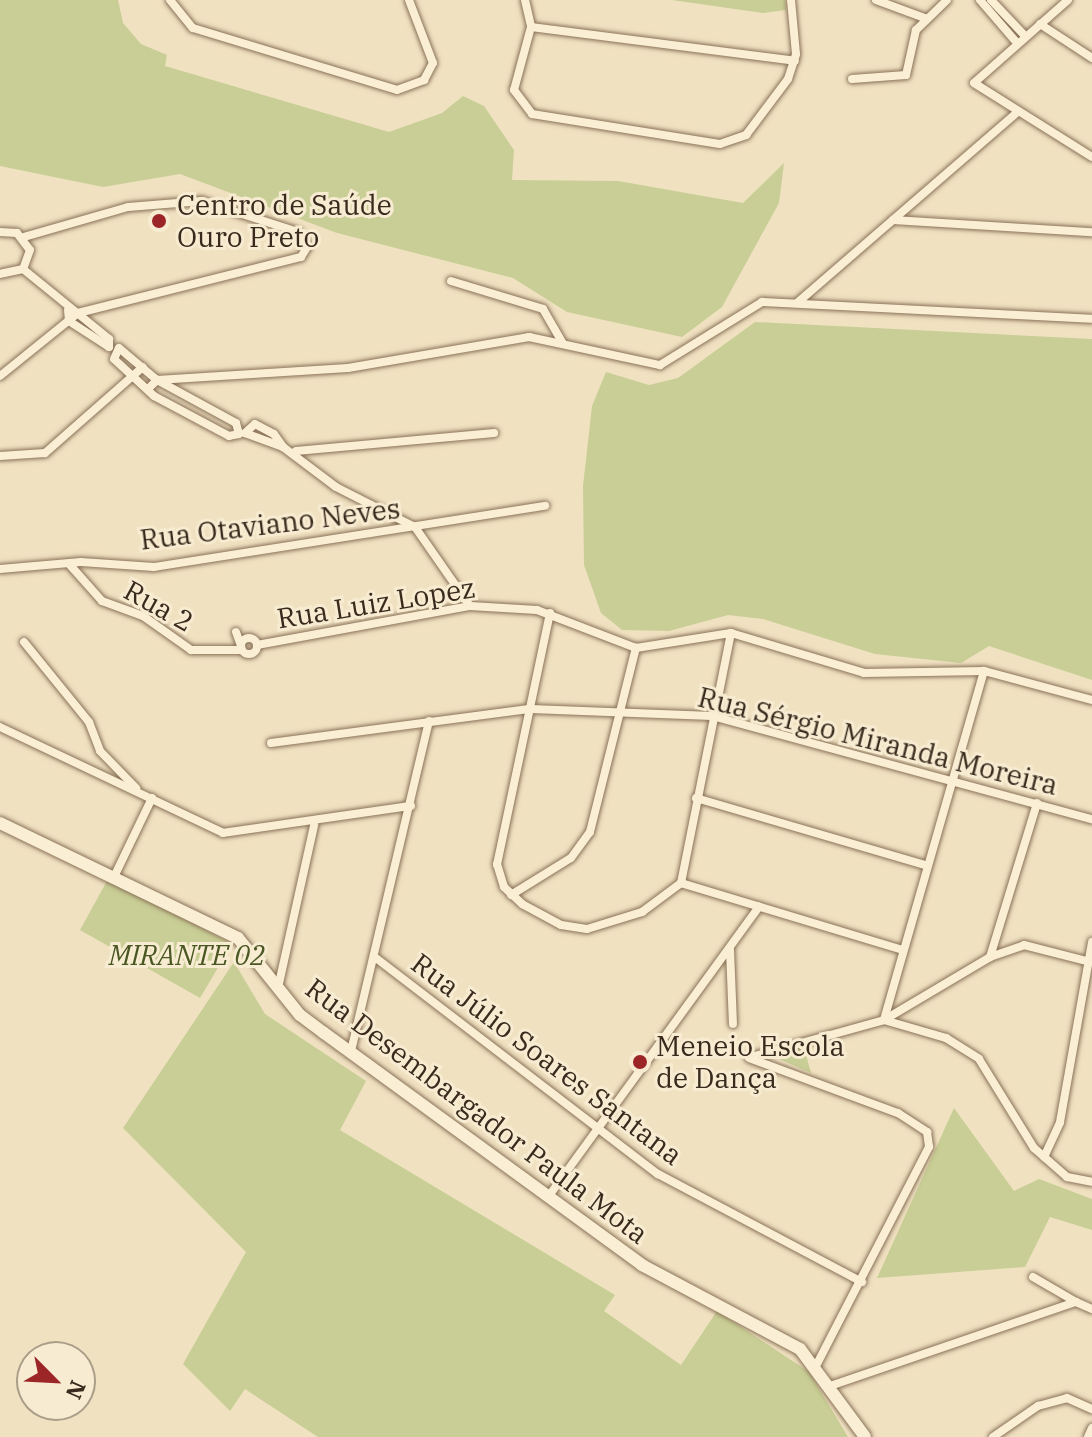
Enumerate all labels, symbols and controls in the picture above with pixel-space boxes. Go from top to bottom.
place label: Centro de Saúde Ouro Preto [177,188,392,254]
marker: Centro de Saúde Ouro Preto [148,210,170,232]
street label: Rua Otaviano Neves [138,491,402,557]
street label: Rua Luiz Lopez [275,571,477,635]
street label: Rua 2 [118,573,200,639]
street label: Rua Sérgio Miranda Moreira [695,680,1061,802]
park label: MIRANTE 02 [109,938,265,972]
street label: Rua Júlio Soares Santana [405,946,689,1172]
street label: Rua Desembargador Paula Mota [299,971,655,1251]
place label: Meneio Escola de Dança [656,1029,845,1095]
marker: Meneio Escola de Dança [631,1053,649,1071]
north arrow [16,1341,96,1421]
text: N [60,1376,93,1404]

